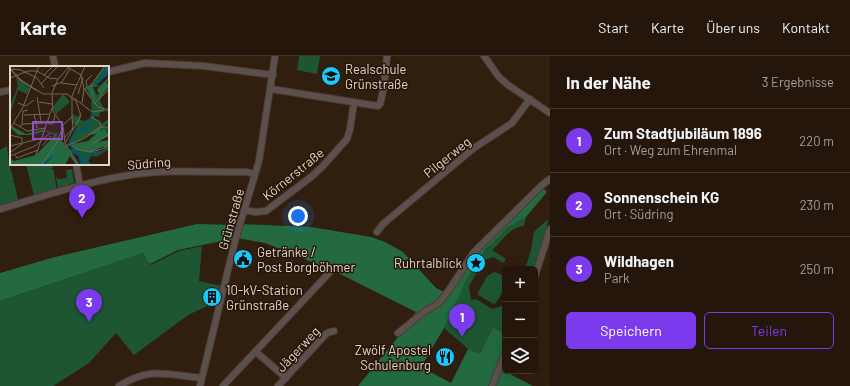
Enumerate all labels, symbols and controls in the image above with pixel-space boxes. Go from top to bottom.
text: Karte [20,16,67,39]
text: Start [598,19,629,36]
text: Karte [651,19,684,36]
text: Über uns [706,19,760,36]
text: Kontakt [782,19,830,36]
place label: Realschule Grünstraße [345,61,408,92]
school or university icon: Realschule Grünstraße [320,65,342,87]
inset map [10,66,109,165]
text: In der Nähe [566,72,651,92]
text: 3 Ergebnisse [762,74,834,90]
text: Zum Stadtjubiläum 1896 [604,124,762,142]
street label: Pilgerweg [420,133,474,181]
text: 1 [577,133,581,149]
text: 220 m [799,133,834,149]
text: Ort · Weg zum Ehrenmal [604,142,737,158]
street label: Körnerstraße [259,144,327,204]
street label: Südring [127,153,172,173]
pin: 2 [69,185,95,218]
street label: Grünstraße [215,186,247,252]
text: Sonnenschein KG [604,188,719,206]
text: 2 [575,197,583,213]
text: 230 m [800,197,834,213]
your location [288,206,308,226]
text: Ort · Südring [604,206,673,222]
place label: Getränke / Post Borgböhmer [257,244,355,275]
public building icon: Getränke / Post Borgböhmer [232,248,254,270]
place icon: Ruhrtalblick [465,252,487,274]
text: Wildhagen [604,252,674,270]
place label: Ruhrtalblick [394,255,462,271]
text: 3 [575,261,583,277]
text: 250 m [800,261,834,277]
map controls [502,266,538,374]
button: + [502,266,538,302]
text: Park [604,270,630,286]
place label: 10-kV-Station Grünstraße [226,282,303,313]
building icon: 10-kV-Station Grünstraße [201,286,223,308]
pin: 3 [76,289,102,322]
button: − [502,302,538,338]
pin: 1 [449,304,475,337]
button: Speichern [566,312,696,349]
button: Teilen [704,312,834,349]
street label: Jägerweg [273,323,323,375]
button: layers [502,338,538,374]
place label: Zwölf Apostel Schulenburg [355,342,431,373]
restaurant icon: Zwölf Apostel Schulenburg [434,346,456,368]

